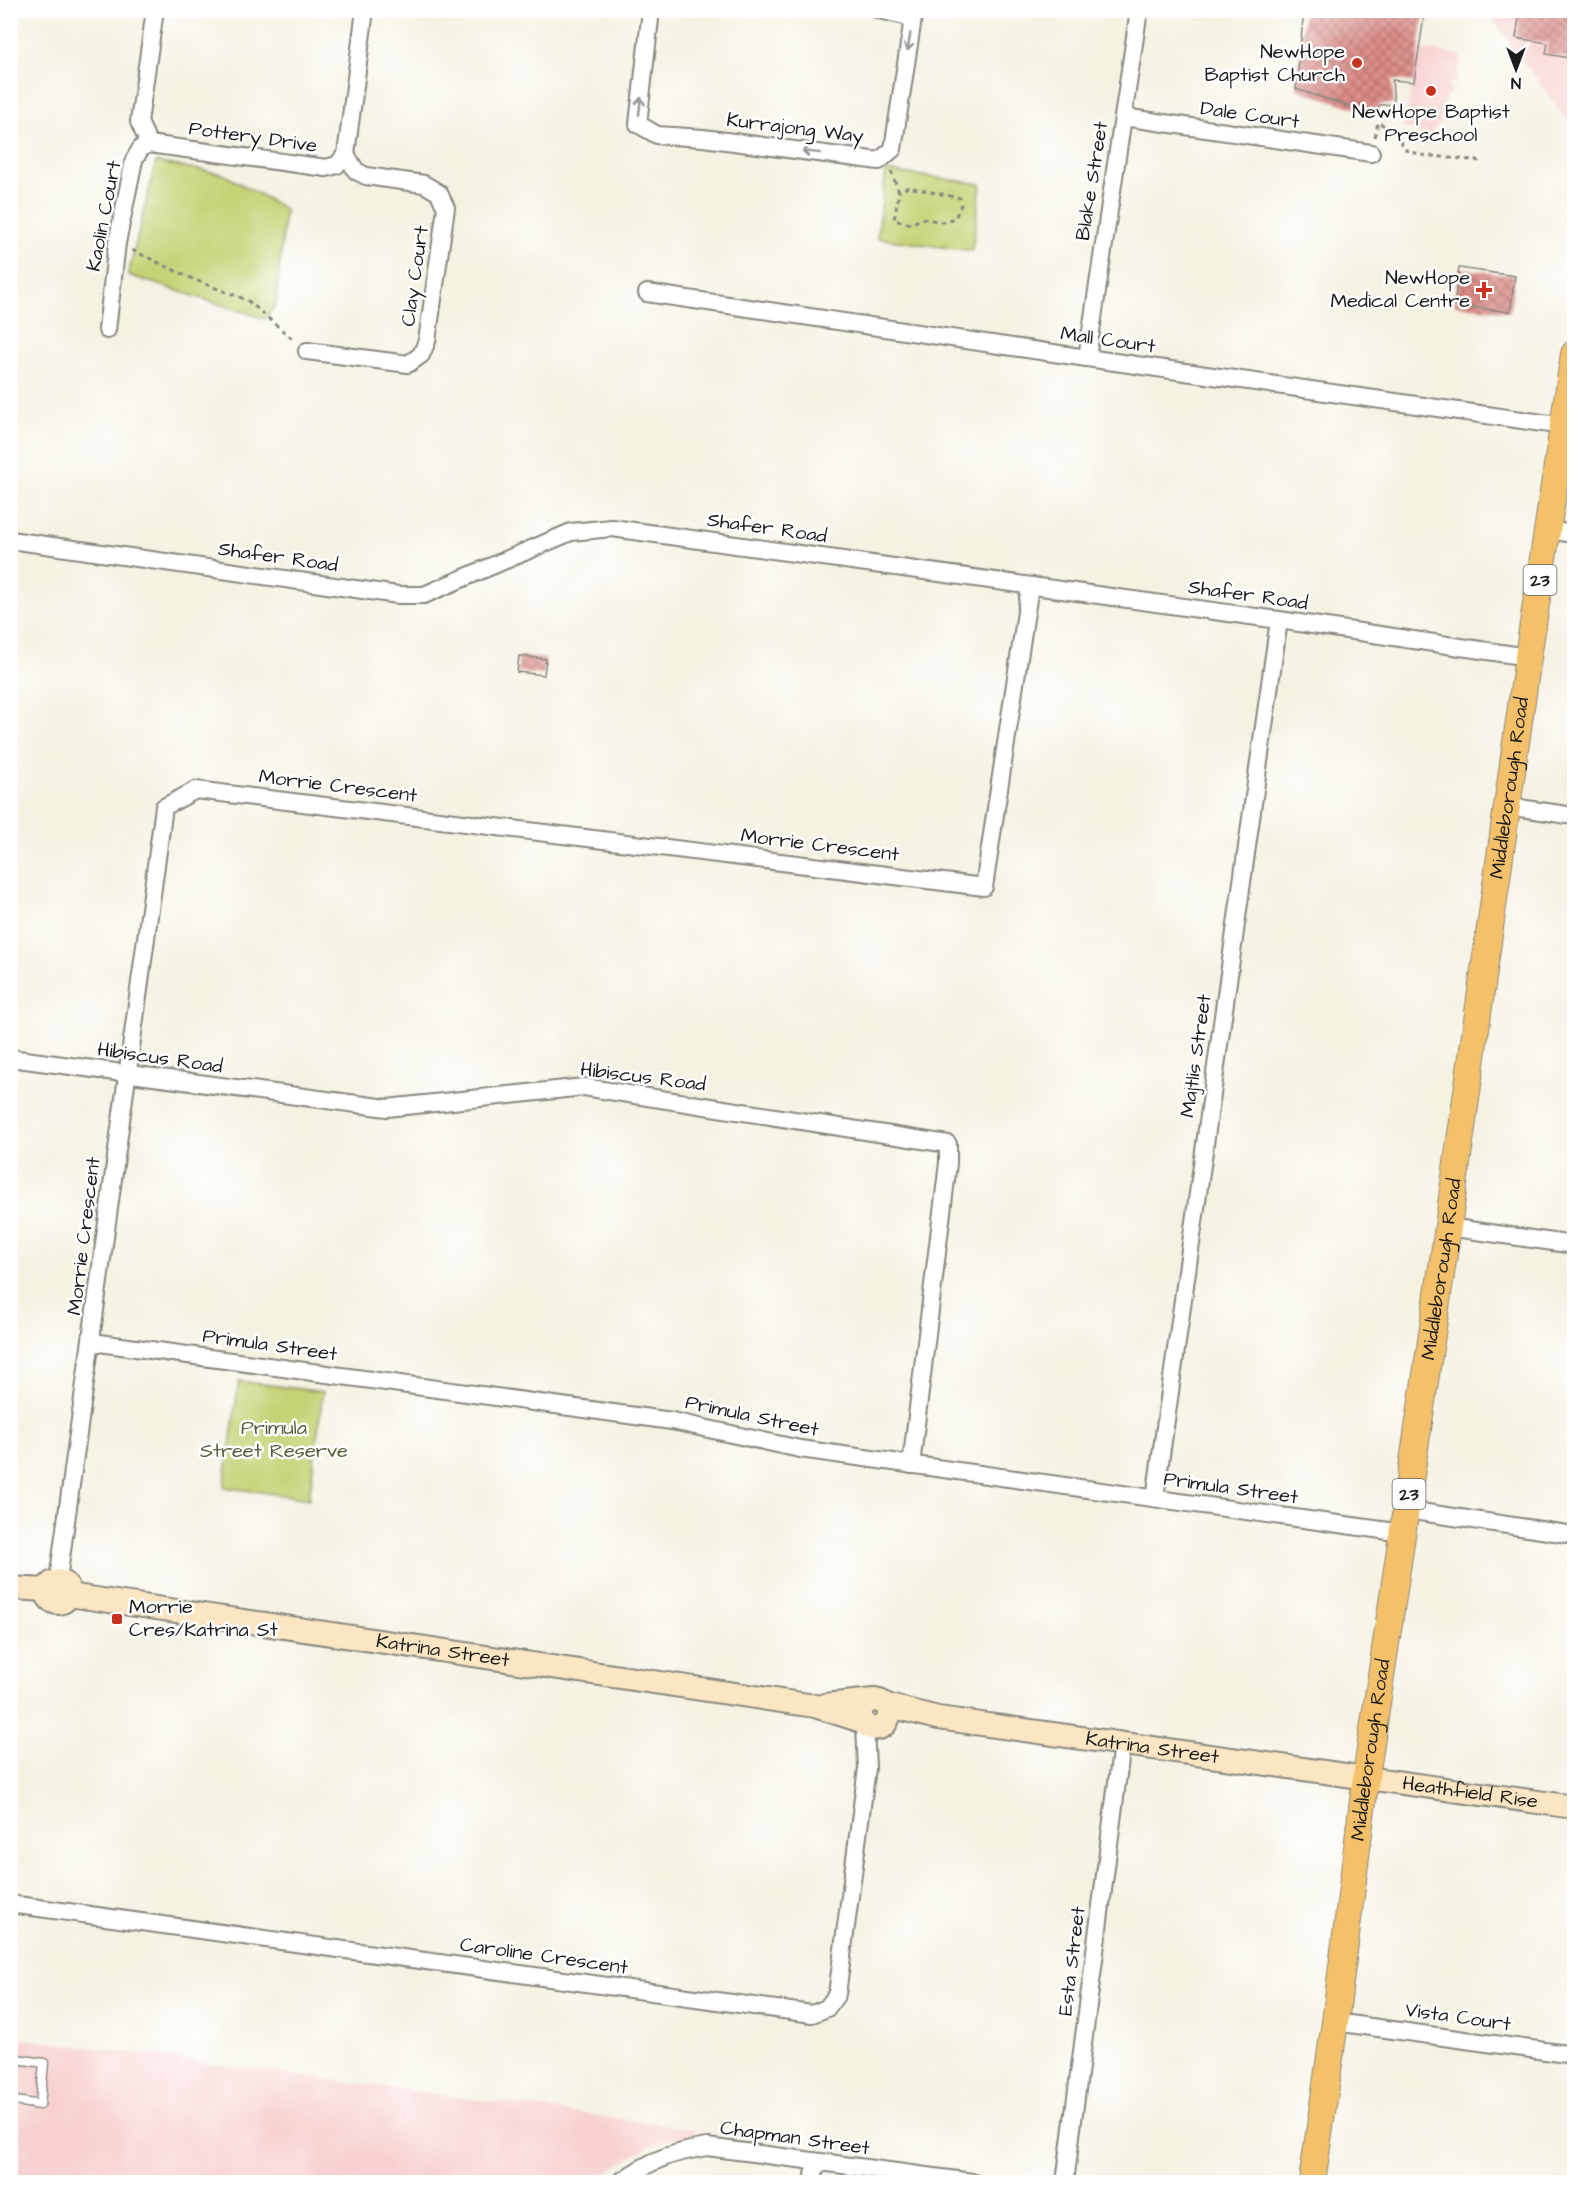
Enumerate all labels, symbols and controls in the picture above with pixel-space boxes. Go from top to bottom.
one-way arrow [904,32,915,51]
place label: NewHope Baptist Church [1204,38,1345,89]
north arrow [1486,39,1546,99]
marker: NewHope Baptist Church [1350,56,1364,70]
text: N [1511,72,1521,94]
marker: NewHope Baptist Preschool [1424,84,1438,98]
street label: Dale Court [1199,94,1301,136]
one-way arrow [634,96,645,116]
place label: NewHope Baptist Preschool [1352,98,1510,149]
street label: Kurrajong Way [725,106,865,151]
street label: Pottery Drive [187,114,319,161]
street label: Blake Street [1069,119,1115,243]
one-way arrow [801,146,821,157]
street label: Kaolin Court [80,158,128,274]
street label: Clay Court [394,224,437,328]
place label: NewHope Medical Centre [1330,264,1470,315]
marker: NewHope Medical Centre [1475,281,1493,299]
street label: Mall Court [1059,319,1157,361]
street label: Shafer Road [705,506,829,550]
street label: Shafer Road [216,535,340,579]
road number: 23 [1524,565,1556,595]
street label: Shafer Road [1186,573,1310,617]
street label: Middleborough Road [1483,695,1536,881]
street label: Morrie Crescent [257,762,419,810]
street label: Morrie Crescent [739,821,901,869]
street label: Majtlis Street [1173,993,1219,1119]
street label: Hibiscus Road [96,1035,224,1081]
street label: Hibiscus Road [579,1055,707,1099]
street label: Morrie Crescent [60,1155,108,1317]
street label: Middleborough Road [1414,1177,1469,1362]
street label: Primula Street [201,1322,339,1368]
street label: Primula Street [683,1388,821,1444]
park label: Primula Street Reserve [200,1414,348,1465]
street label: Primula Street [1162,1465,1300,1511]
road number: 23 [1392,1479,1426,1509]
place label: Morrie Cres/Katrina St [129,1593,278,1644]
marker: Morrie Cres/Katrina St [110,1612,124,1626]
street label: Katrina Street [374,1627,511,1674]
street label: Middleborough Road [1344,1657,1397,1842]
street label: Katrina Street [1084,1725,1221,1771]
street label: Heathfield Rise [1401,1769,1540,1816]
street label: Esta Street [1051,1905,1093,2017]
street label: Caroline Crescent [458,1930,630,1982]
street label: Vista Court [1403,1996,1513,2038]
street label: Chapman Street [718,2114,872,2162]

